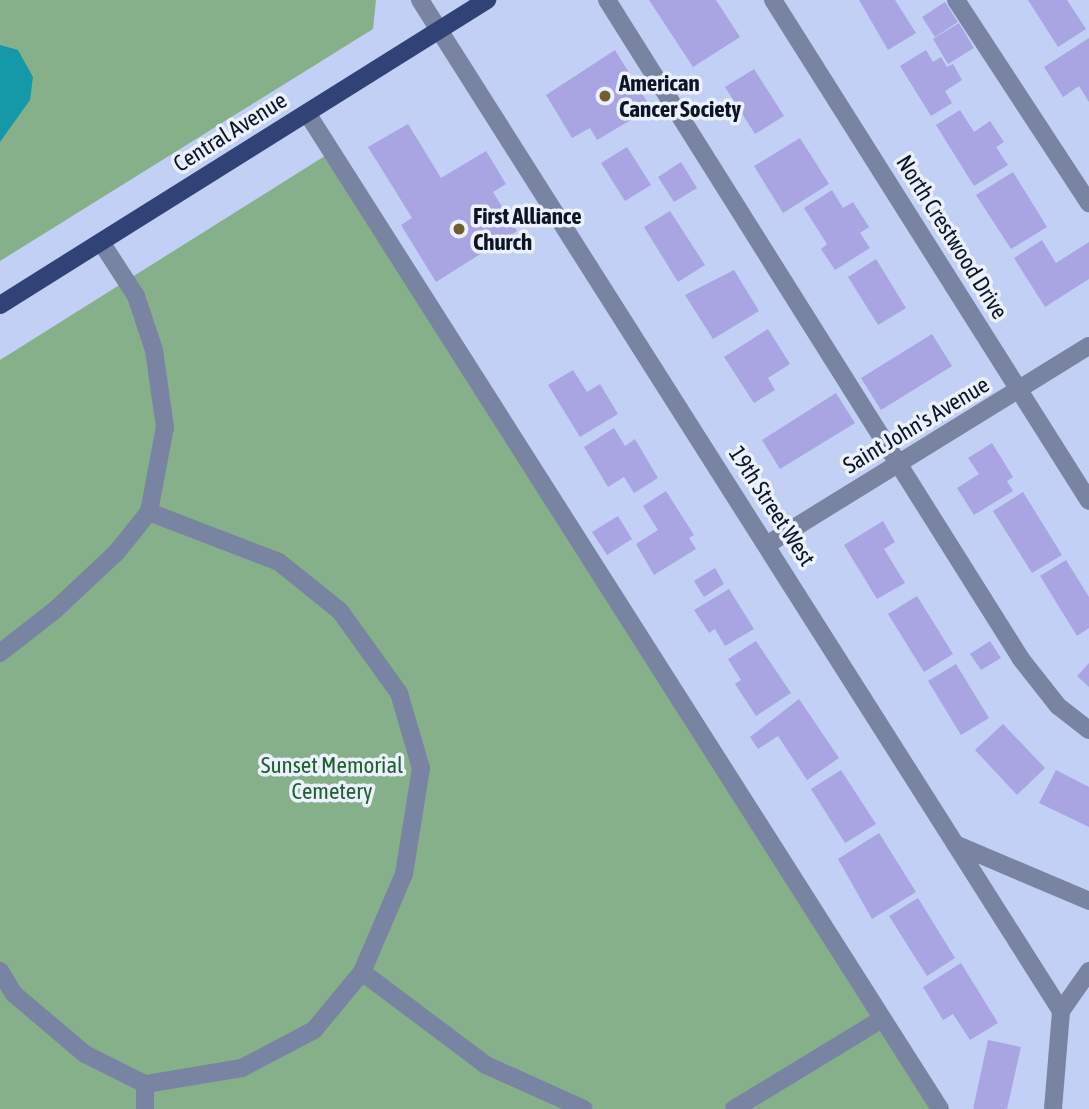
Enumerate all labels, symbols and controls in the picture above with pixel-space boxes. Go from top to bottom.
place label: American Cancer Society [619,69,741,123]
street label: Central Avenue [168,86,292,178]
marker: American Cancer Society [597,88,613,104]
street label: North Crestwood Drive [890,150,1014,324]
place label: First Alliance Church [473,202,582,256]
marker: First Alliance Church [451,221,467,237]
street label: Saint John's Avenue [838,371,994,479]
street label: 19th Street West [723,441,821,571]
park label: Sunset Memorial Cemetery [261,751,403,805]

